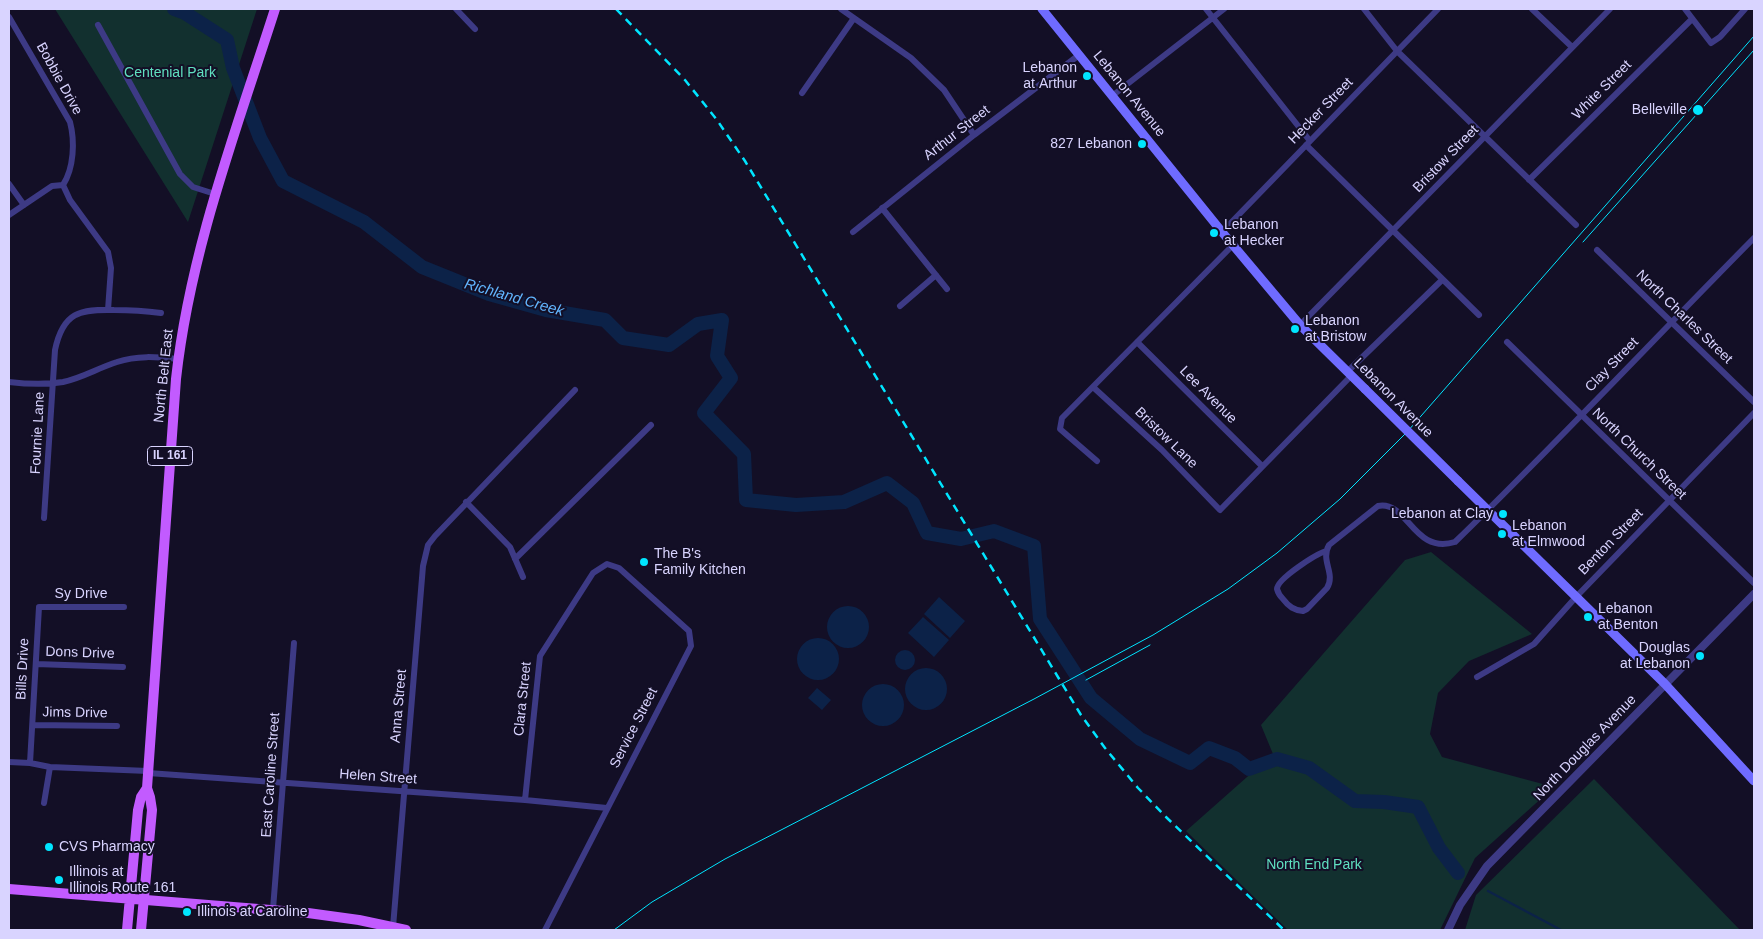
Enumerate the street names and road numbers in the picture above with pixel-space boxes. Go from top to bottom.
street label: Bobbie Drive [32,40,86,118]
street label: Lebanon Avenue [1089,48,1169,140]
street label: White Street [1569,57,1635,123]
street label: Hecker Street [1285,74,1357,148]
street label: Arthur Street [921,102,993,164]
street label: Bristow Street [1410,122,1482,196]
street label: North Charles Street [1632,267,1736,367]
street label: North Belt East [151,328,177,424]
street label: Clay Street [1582,334,1642,396]
street label: Lebanon Avenue [1350,355,1436,441]
street label: Lee Avenue [1176,363,1240,427]
street label: Fournie Lane [27,391,49,475]
street label: Bristow Lane [1131,404,1201,472]
street label: North Church Street [1588,405,1690,503]
road number: IL 161 [148,446,192,466]
street label: Benton Street [1575,505,1647,579]
street label: Sy Drive [55,586,107,602]
street label: Bills Drive [13,637,33,701]
street label: Dons Drive [45,643,115,663]
street label: Clara Street [511,661,535,737]
street label: Anna Street [387,668,411,744]
street label: Service Street [607,685,661,771]
street label: North Douglas Avenue [1530,692,1640,804]
street label: Jims Drive [42,704,108,722]
street label: East Caroline Street [258,712,284,838]
street label: Helen Street [339,766,417,788]

